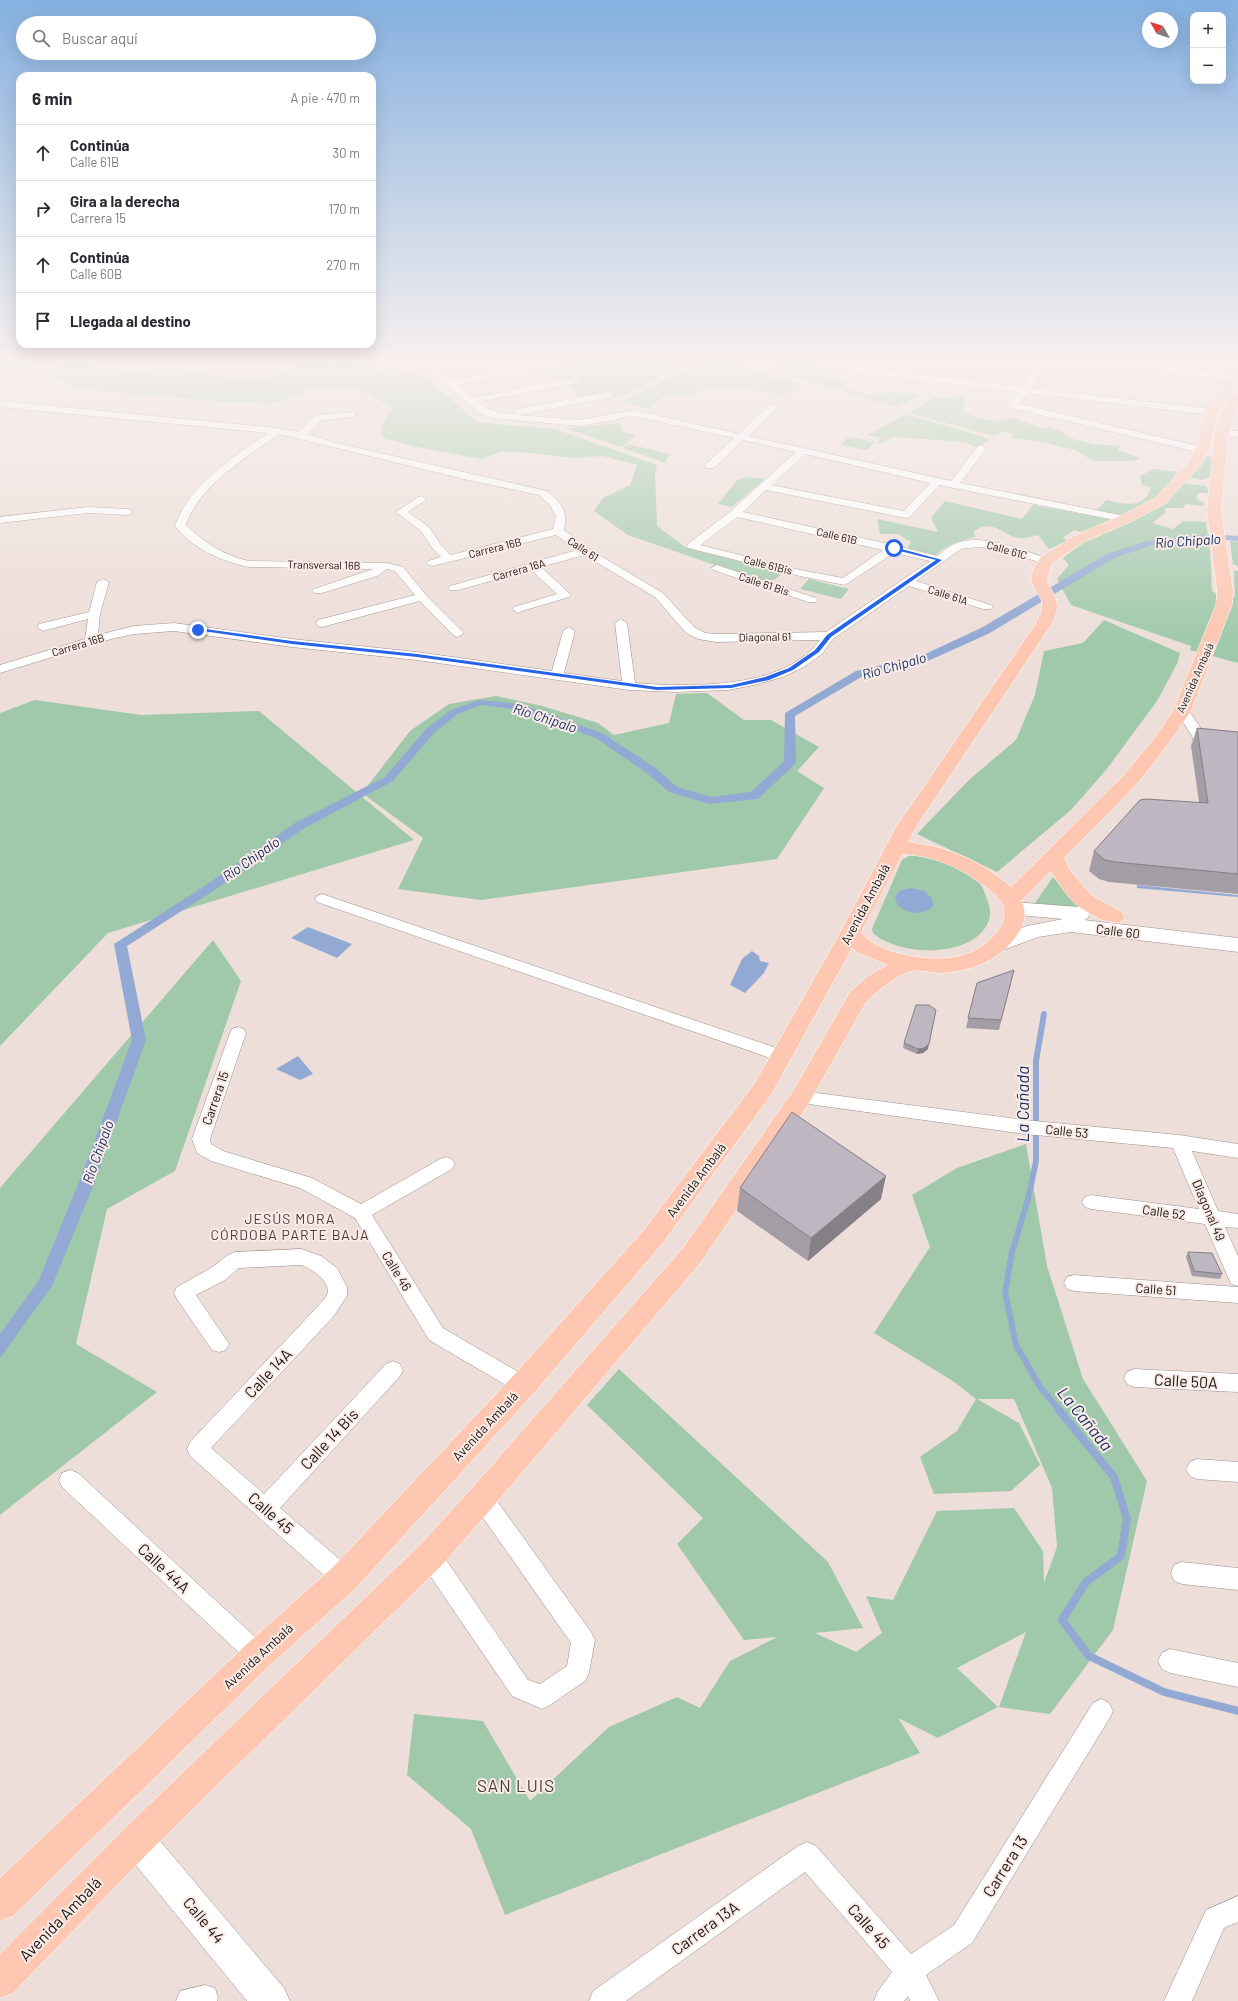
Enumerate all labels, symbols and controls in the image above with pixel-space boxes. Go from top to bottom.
north arrow [1142,12,1178,48]
map controls [1190,12,1226,84]
button: + [1190,12,1226,48]
search box [16,16,376,60]
icon: search [30,27,52,49]
text: Buscar aquí [62,29,138,47]
button: − [1190,48,1226,84]
text: 6 min [32,88,72,108]
text: A pie · 470 m [291,90,360,106]
text: Continúa [70,136,130,154]
icon: ahead [32,142,54,164]
text: 30 m [333,145,360,161]
text: Calle 61B [70,154,119,170]
text: Gira a la derecha [70,192,180,210]
icon: right [32,198,54,220]
text: 170 m [329,201,360,217]
text: Carrera 15 [70,210,126,226]
text: Continúa [70,248,130,266]
icon: ahead [32,254,54,276]
text: 270 m [326,257,360,273]
text: Calle 60B [70,266,122,282]
icon: arrive [32,310,54,332]
text: Llegada al destino [70,312,191,330]
street label: Calle 61B [815,525,859,547]
water label: Río Chipalo [1155,530,1221,551]
street label: Calle 61 [565,534,601,564]
street label: Carrera 16B [467,535,523,560]
street label: Calle 61C [985,538,1029,561]
route start [885,539,903,557]
street label: Calle 61Bis [742,552,794,577]
street label: Carrera 16A [491,556,547,583]
street label: Transversal 16B [287,557,361,572]
street label: Calle 61 Bis [737,569,791,598]
street label: Calle 61A [926,582,970,607]
route end [189,621,207,639]
street label: Carrera 16B [50,630,106,659]
street label: Diagonal 61 [739,630,791,643]
street label: Avenida Ambalá [1173,641,1216,715]
water label: Río Chipalo [860,648,928,683]
water label: Río Chipalo [511,699,579,736]
water label: Río Chipalo [219,833,283,884]
street label: Avenida Ambalá [837,861,893,947]
street label: Calle 60 [1095,920,1141,942]
water label: La Cañada [1012,1066,1032,1142]
street label: Carrera 15 [198,1069,232,1127]
water label: Río Chipalo [78,1118,117,1186]
street label: Calle 53 [1045,1121,1089,1141]
street label: Avenida Ambalá [663,1140,729,1220]
street label: Diagonal 49 [1189,1177,1229,1243]
street label: Calle 52 [1141,1201,1187,1223]
district label: JESÚS MORA CÓRDOBA PARTE BAJA [211,1210,369,1243]
street label: Calle 46 [379,1248,416,1294]
street label: Calle 51 [1135,1280,1177,1298]
street label: Calle 14A [240,1344,296,1401]
street label: Calle 50A [1154,1369,1219,1392]
water label: La Cañada [1054,1382,1118,1454]
street label: Avenida Ambalá [449,1388,521,1464]
street label: Calle 14 Bis [296,1404,362,1473]
street label: Calle 45 [245,1488,298,1537]
street label: Calle 44A [134,1539,195,1597]
street label: Avenida Ambalá [220,1620,296,1692]
district label: SAN LUIS [477,1775,555,1795]
street label: Carrera 13 [978,1831,1031,1900]
street label: Avenida Ambalá [15,1873,105,1965]
street label: Calle 44 [180,1893,229,1947]
street label: Carrera 13A [667,1897,742,1958]
street label: Calle 45 [844,1899,894,1952]

